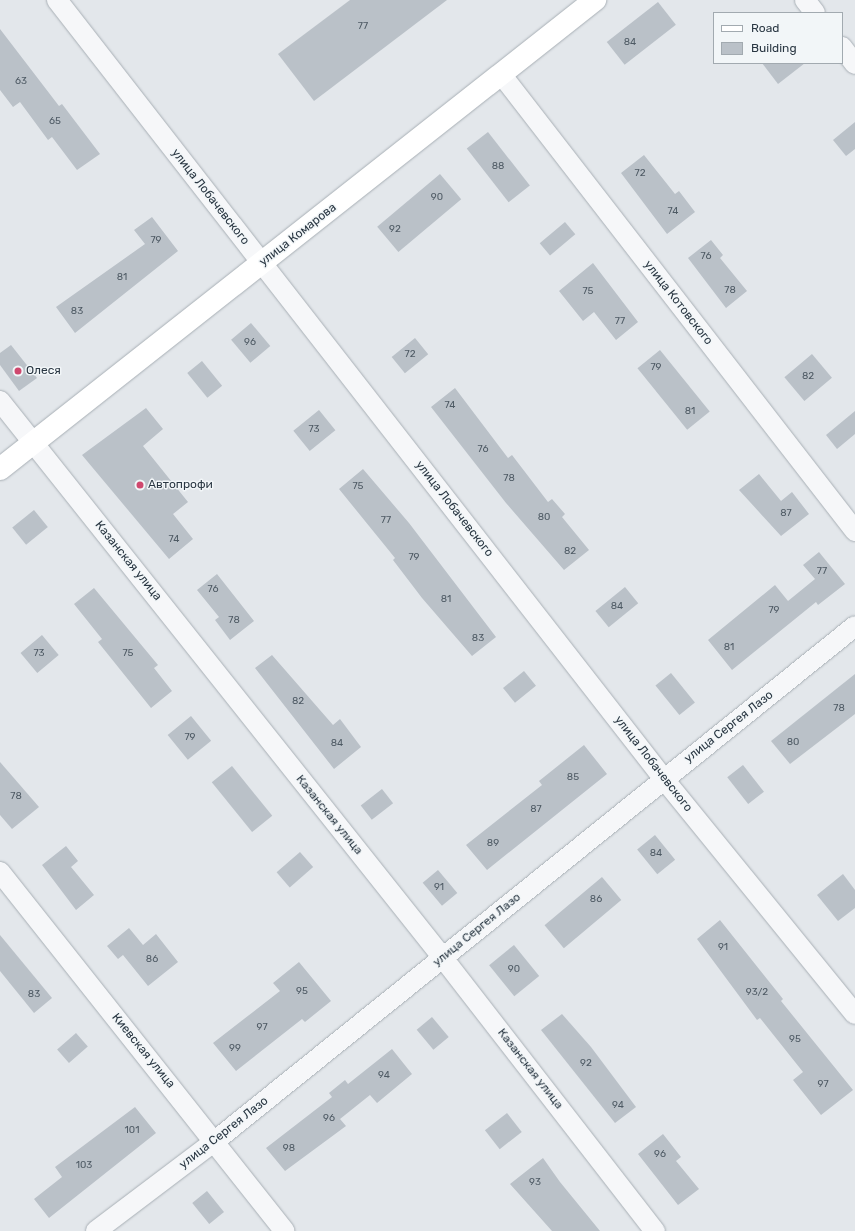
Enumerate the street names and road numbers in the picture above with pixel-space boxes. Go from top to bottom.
street label: улица Лобачевского [168,146,252,248]
street label: улица Комарова [257,200,339,270]
street label: улица Котовского [641,258,715,348]
street label: улица Лобачевского [412,458,496,560]
street label: Казанская улица [92,518,164,604]
street label: улица Сергея Лазо [682,688,776,766]
street label: улица Лобачевского [611,713,695,815]
street label: Казанская улица [293,772,365,858]
street label: улица Сергея Лазо [430,890,524,970]
street label: Киевская улица [108,1011,178,1091]
street label: Казанская улица [494,1026,566,1112]
street label: улица Сергея Лазо [177,1094,271,1172]

